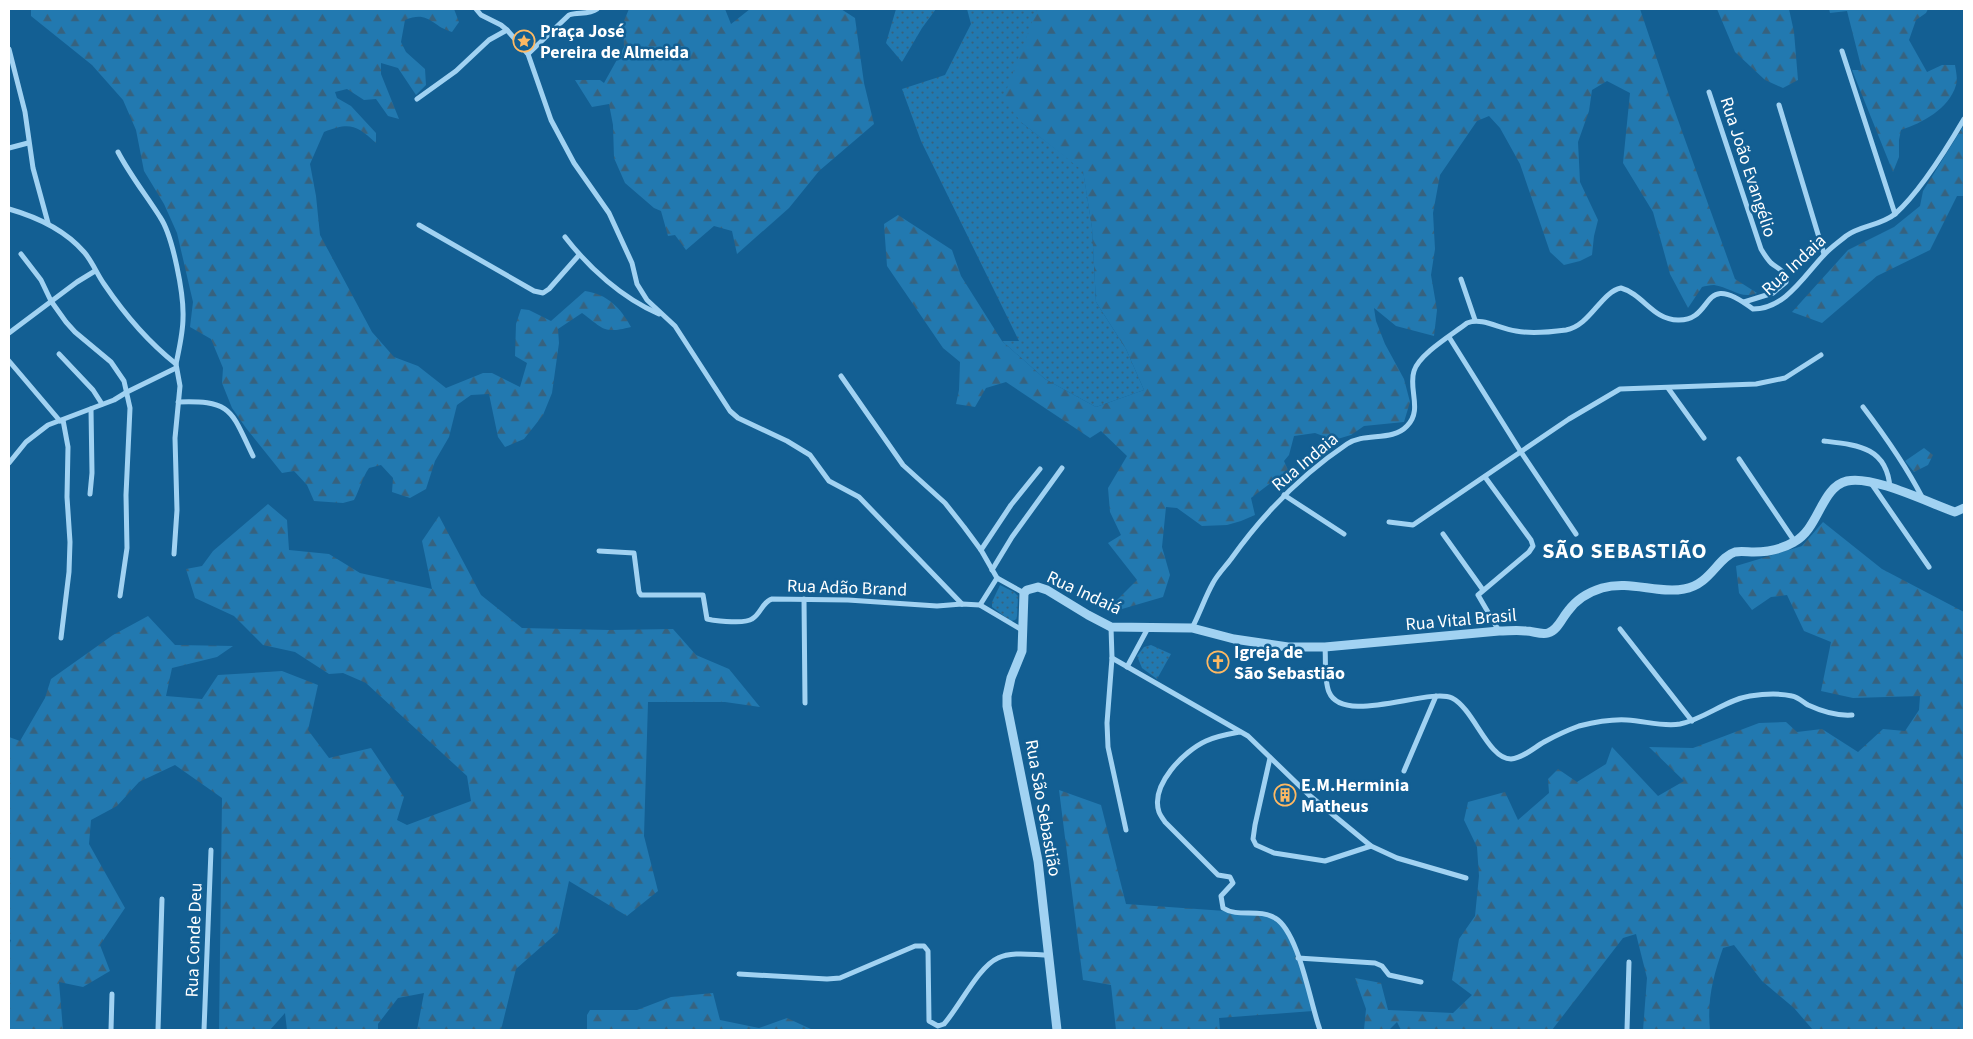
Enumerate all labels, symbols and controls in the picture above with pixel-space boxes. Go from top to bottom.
place label: Praça José Pereira de Almeida [540,19,689,65]
place icon: Praça José Pereira de Almeida [512,29,536,53]
street label: Rua João Evangélio [1714,94,1782,240]
street label: Rua Indaia [1756,229,1832,301]
street label: Rua Indaia [1266,427,1344,497]
district label: SÃO SEBASTIÃO [1542,535,1708,567]
street label: Rua Indaiá [1043,565,1125,621]
street label: Rua Adão Brand [786,573,908,603]
street label: Rua Vital Brasil [1404,603,1518,637]
place label: Igreja de São Sebastião [1234,640,1345,686]
church icon: Igreja de São Sebastião [1206,650,1230,674]
street label: Rua São Sebastião [1019,738,1067,878]
place label: E.M.Herminia Matheus [1301,773,1409,819]
building icon: E.M.Herminia Matheus [1273,783,1297,807]
street label: Rua Conde Deu [180,882,208,998]

